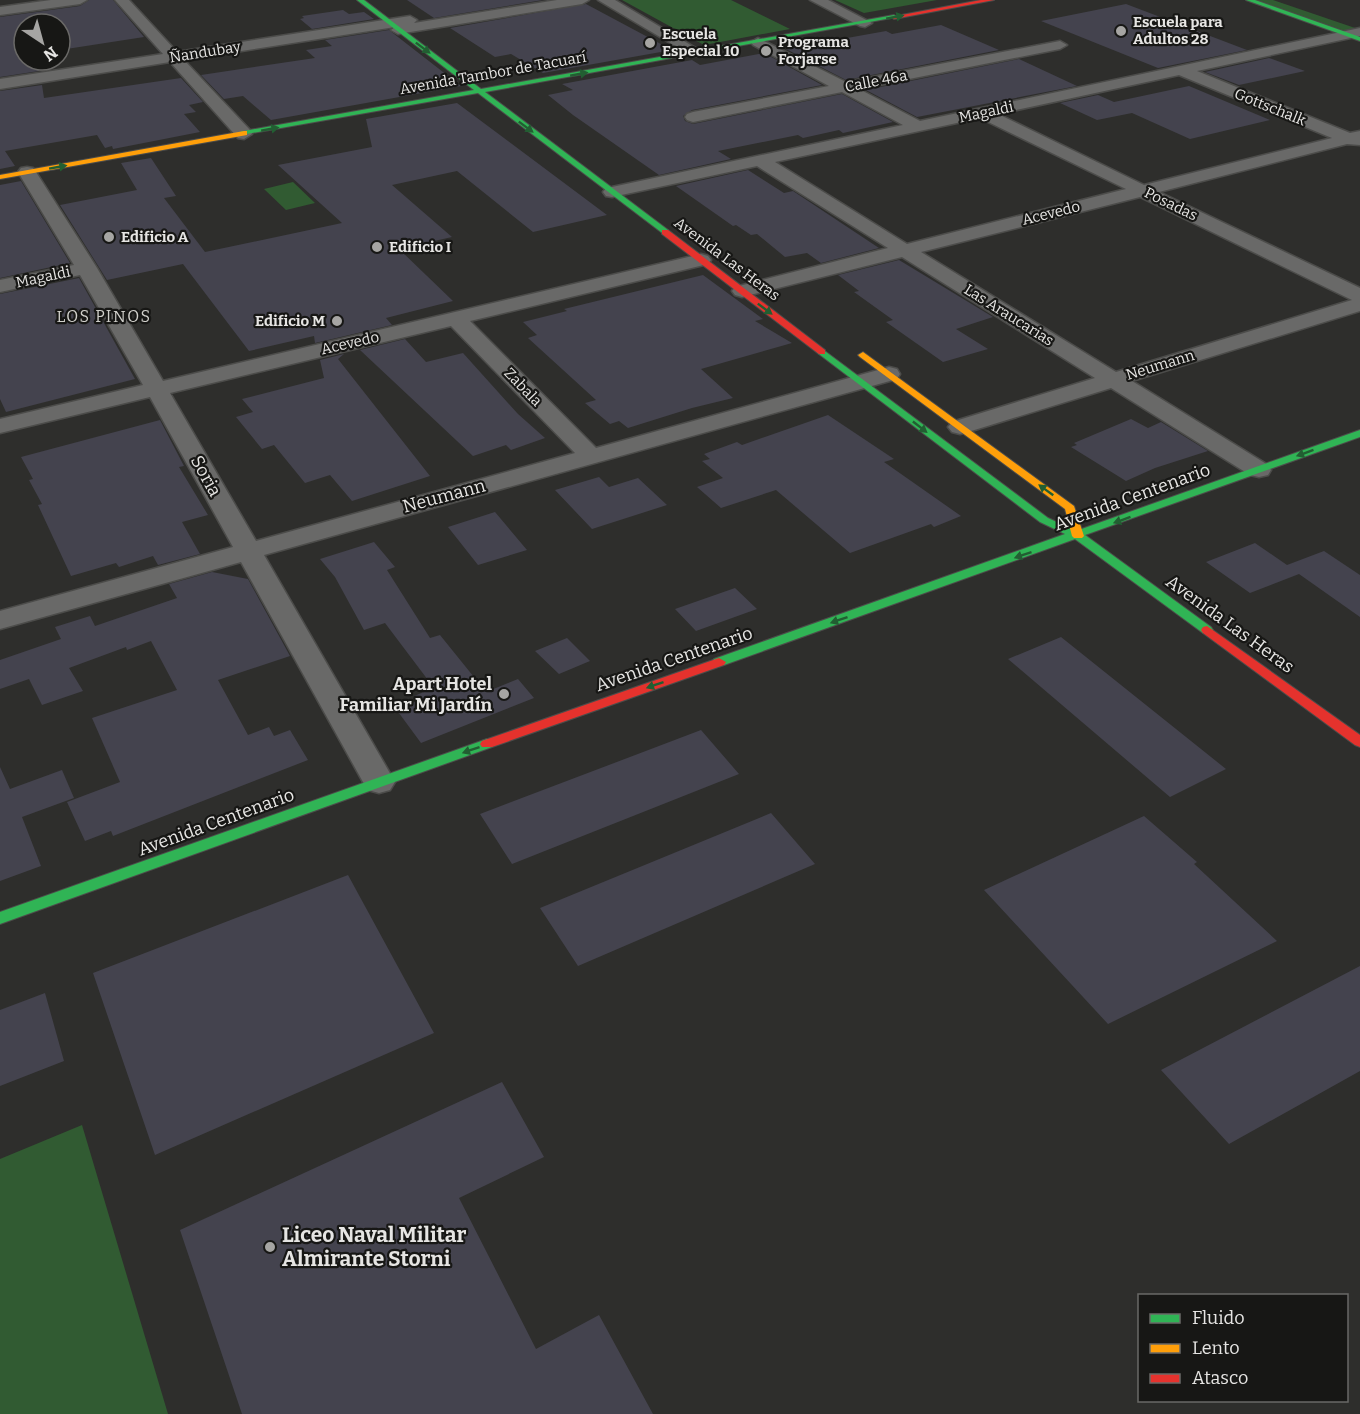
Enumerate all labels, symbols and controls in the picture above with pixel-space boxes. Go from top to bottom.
north arrow [12,12,72,72]
one-way arrow [886,12,905,21]
place label: Escuela para Adultos 28 [1133,13,1223,48]
marker: Escuela para Adultos 28 [1114,24,1128,38]
place label: Escuela Especial 10 [662,25,740,60]
place label: Programa Forjarse [778,33,849,68]
marker: Escuela Especial 10 [643,36,657,50]
street label: Ñandubay [168,37,242,67]
text: N [40,42,61,65]
one-way arrow [415,42,431,55]
marker: Programa Forjarse [759,44,773,58]
street label: Avenida Tambor de Tacuarí [398,48,588,98]
street label: Calle 46a [843,66,909,96]
one-way arrow [570,69,589,78]
street label: Gottschalk [1232,85,1309,130]
street label: Magaldi [957,97,1015,127]
one-way arrow [518,121,534,133]
one-way arrow [261,124,280,133]
one-way arrow [48,162,67,171]
street label: Posadas [1142,183,1200,225]
street label: Acevedo [1020,197,1082,229]
street label: Avenida Las Heras [671,213,783,305]
place label: Edificio A [121,228,189,246]
marker: Edificio A [102,230,116,244]
place label: Edificio I [389,238,451,256]
marker: Edificio I [370,240,384,254]
street label: Magaldi [14,262,72,292]
street label: Las Araucarias [961,280,1057,350]
one-way arrow [758,302,773,314]
district label: LOS PINOS [56,307,152,326]
place label: Edificio M [255,312,325,330]
marker: Edificio M [330,314,344,328]
street label: Acevedo [319,328,381,358]
street label: Neumann [1124,346,1197,384]
street label: Zabala [500,364,546,410]
one-way arrow [913,420,928,432]
one-way arrow [1296,449,1314,459]
street label: Soria [186,452,226,501]
street label: Avenida Centenario [1051,459,1213,535]
street label: Neumann [400,474,488,518]
one-way arrow [1039,485,1054,497]
one-way arrow [1113,515,1131,525]
one-way arrow [1014,551,1032,561]
street label: Avenida Las Heras [1162,570,1298,678]
one-way arrow [830,615,848,625]
street label: Avenida Centenario [593,622,755,696]
place label: Apart Hotel Familiar Mi Jardín [339,673,492,716]
one-way arrow [646,680,664,690]
marker: Apart Hotel Familiar Mi Jardín [497,687,511,701]
one-way arrow [462,745,480,755]
street label: Avenida Centenario [135,784,297,860]
place label: Liceo Naval Militar Almirante Storni [282,1222,466,1272]
marker: Liceo Naval Militar Almirante Storni [263,1240,277,1254]
legend [1138,1294,1348,1402]
text: Fluido [1192,1307,1245,1329]
text: Lento [1192,1337,1240,1359]
text: Atasco [1192,1367,1248,1389]

